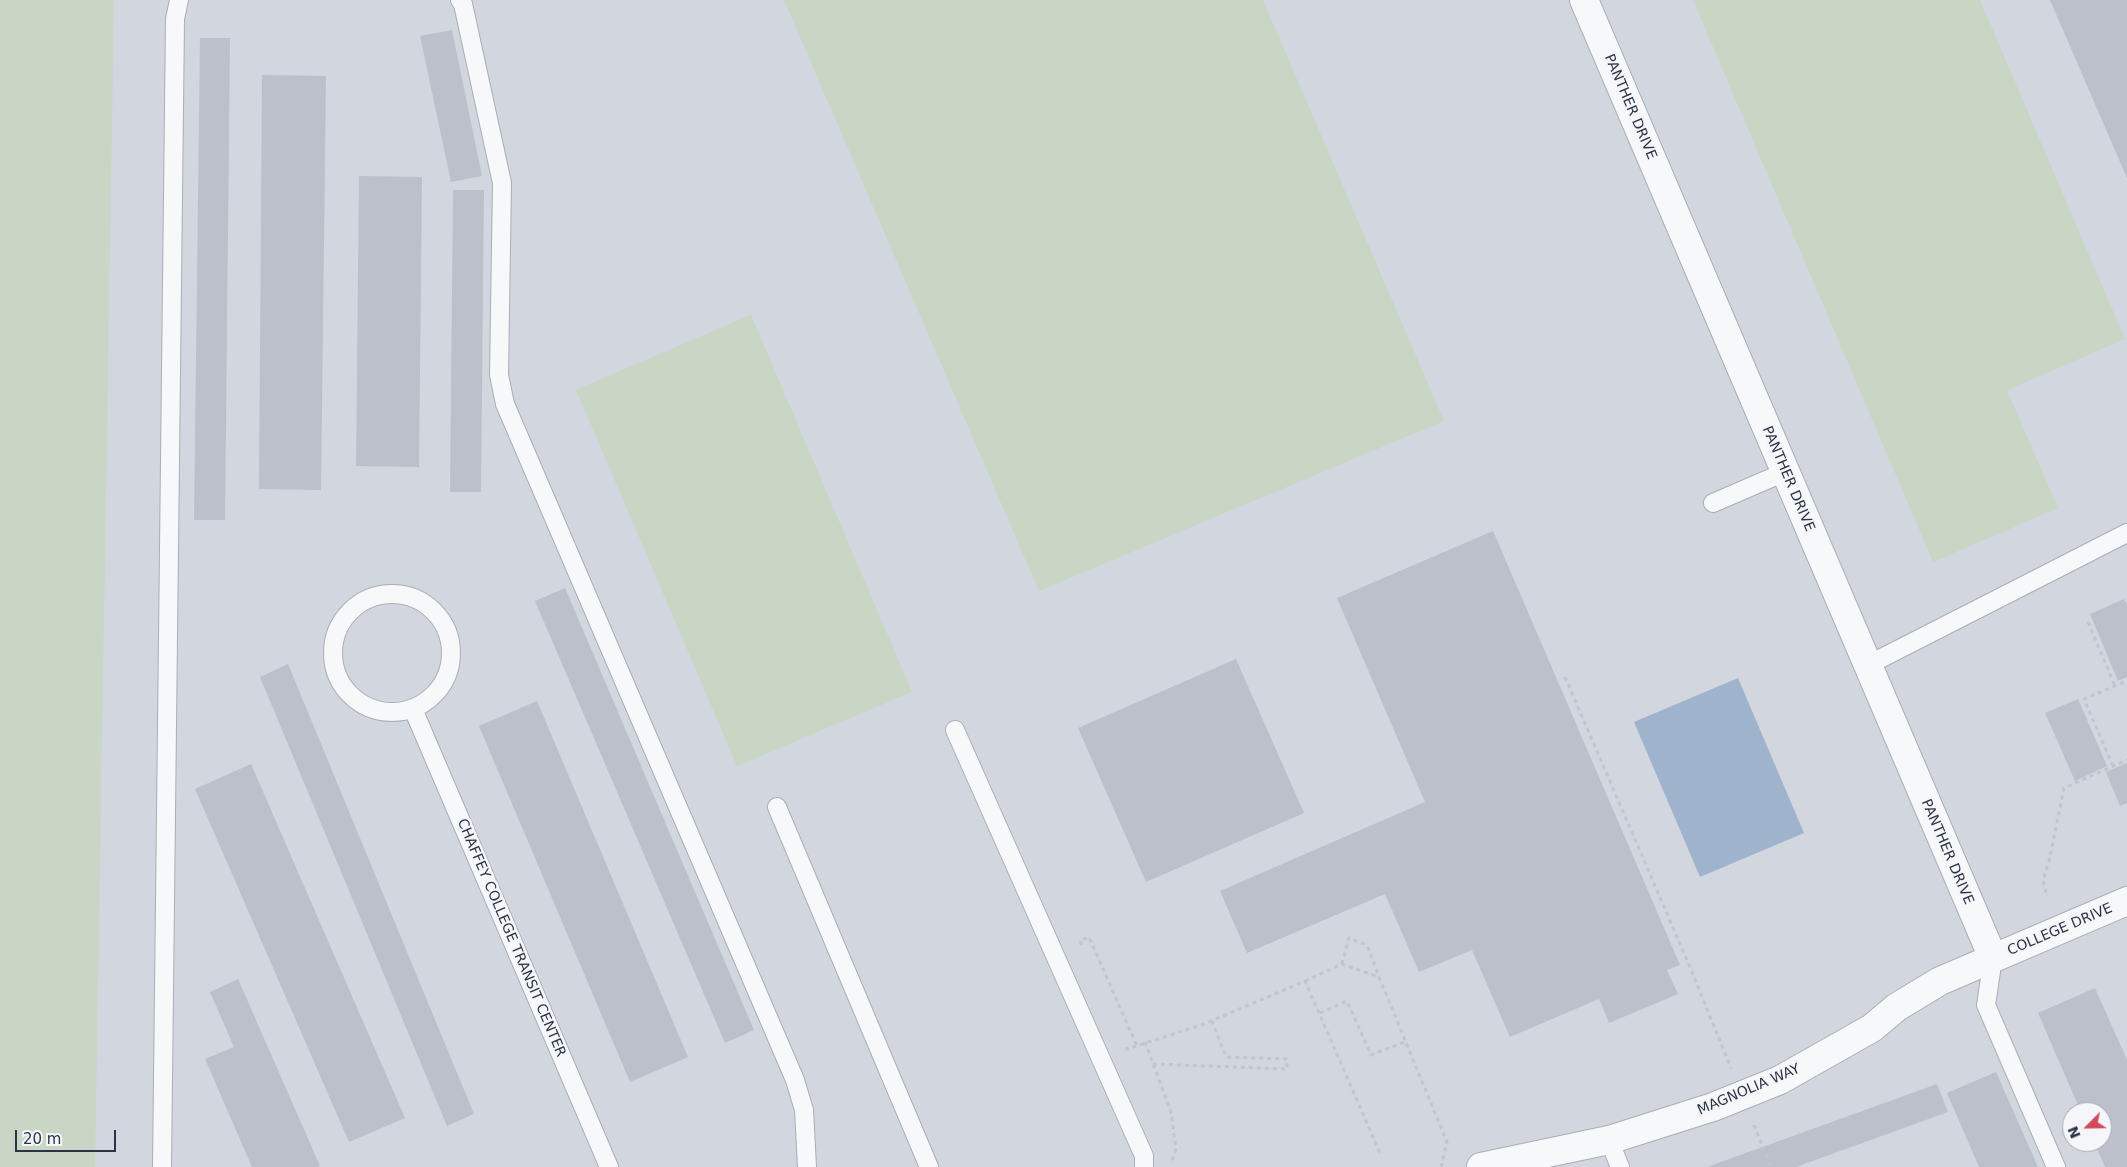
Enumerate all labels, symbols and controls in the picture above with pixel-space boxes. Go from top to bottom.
street label: PANTHER DRIVE [1600,52,1660,162]
street label: PANTHER DRIVE [1758,424,1818,534]
street label: PANTHER DRIVE [1917,797,1977,907]
street label: CHAFFEY COLLEGE TRANSIT CENTER [453,816,569,1060]
street label: COLLEGE DRIVE [2005,900,2115,960]
street label: MAGNOLIA WAY [1695,1061,1803,1119]
north arrow [2062,1102,2112,1152]
scale bar [18,1120,119,1152]
text: N [2064,1124,2084,1141]
text: 20 m [23,1130,61,1148]

